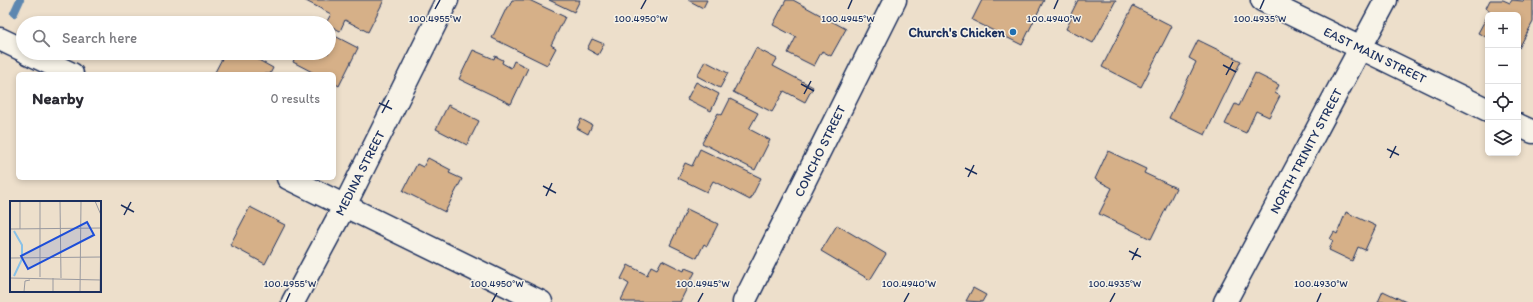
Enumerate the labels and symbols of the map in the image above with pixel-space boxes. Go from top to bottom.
text: 100.4955°W [409,12,462,25]
text: 100.4950°W [614,12,668,25]
text: 100.4945°W [821,12,875,25]
text: 100.4940°W [1027,12,1082,25]
text: 100.4935°W [1234,12,1287,25]
street label: EAST MAIN STREET [1321,24,1429,87]
place label: Church's Chicken [908,25,1006,40]
marker: Church's Chicken [1008,27,1018,37]
street label: NORTH TRINITY STREET [1267,85,1346,216]
street label: CONCHO STREET [791,102,849,199]
street label: MEDINA STREET [332,127,388,218]
inset map [10,201,101,292]
text: 100.4955°W [264,277,317,290]
text: 100.4950°W [470,277,524,290]
text: 100.4945°W [676,277,730,290]
text: 100.4940°W [882,277,937,290]
text: 100.4935°W [1089,277,1142,290]
text: 100.4930°W [1294,277,1348,290]

